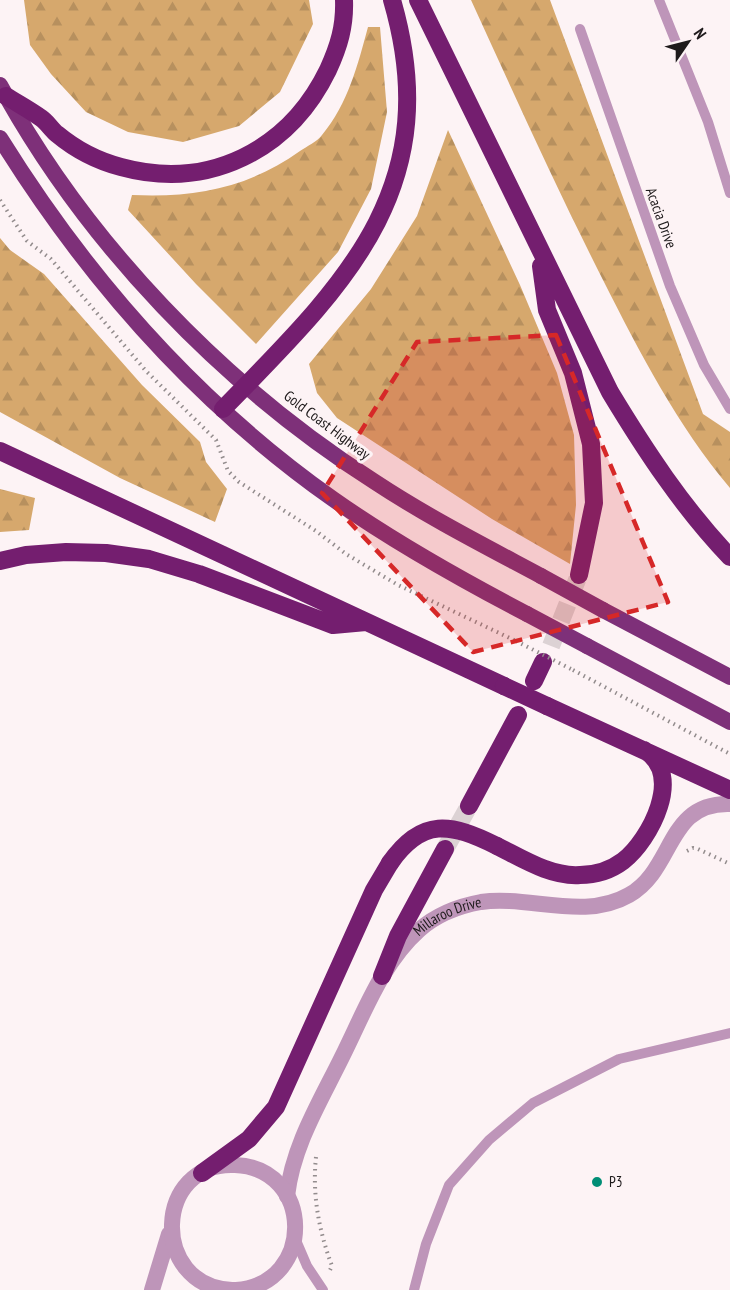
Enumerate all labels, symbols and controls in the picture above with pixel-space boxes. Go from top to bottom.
north arrow [658,12,718,72]
text: N [690,24,711,43]
street label: Acacia Drive [642,185,681,251]
street label: Gold Coast Highway [280,386,375,463]
street label: Millaroo Drive [409,892,483,940]
place label: P3 [609,1172,623,1191]
marker: P3 [590,1175,604,1189]

